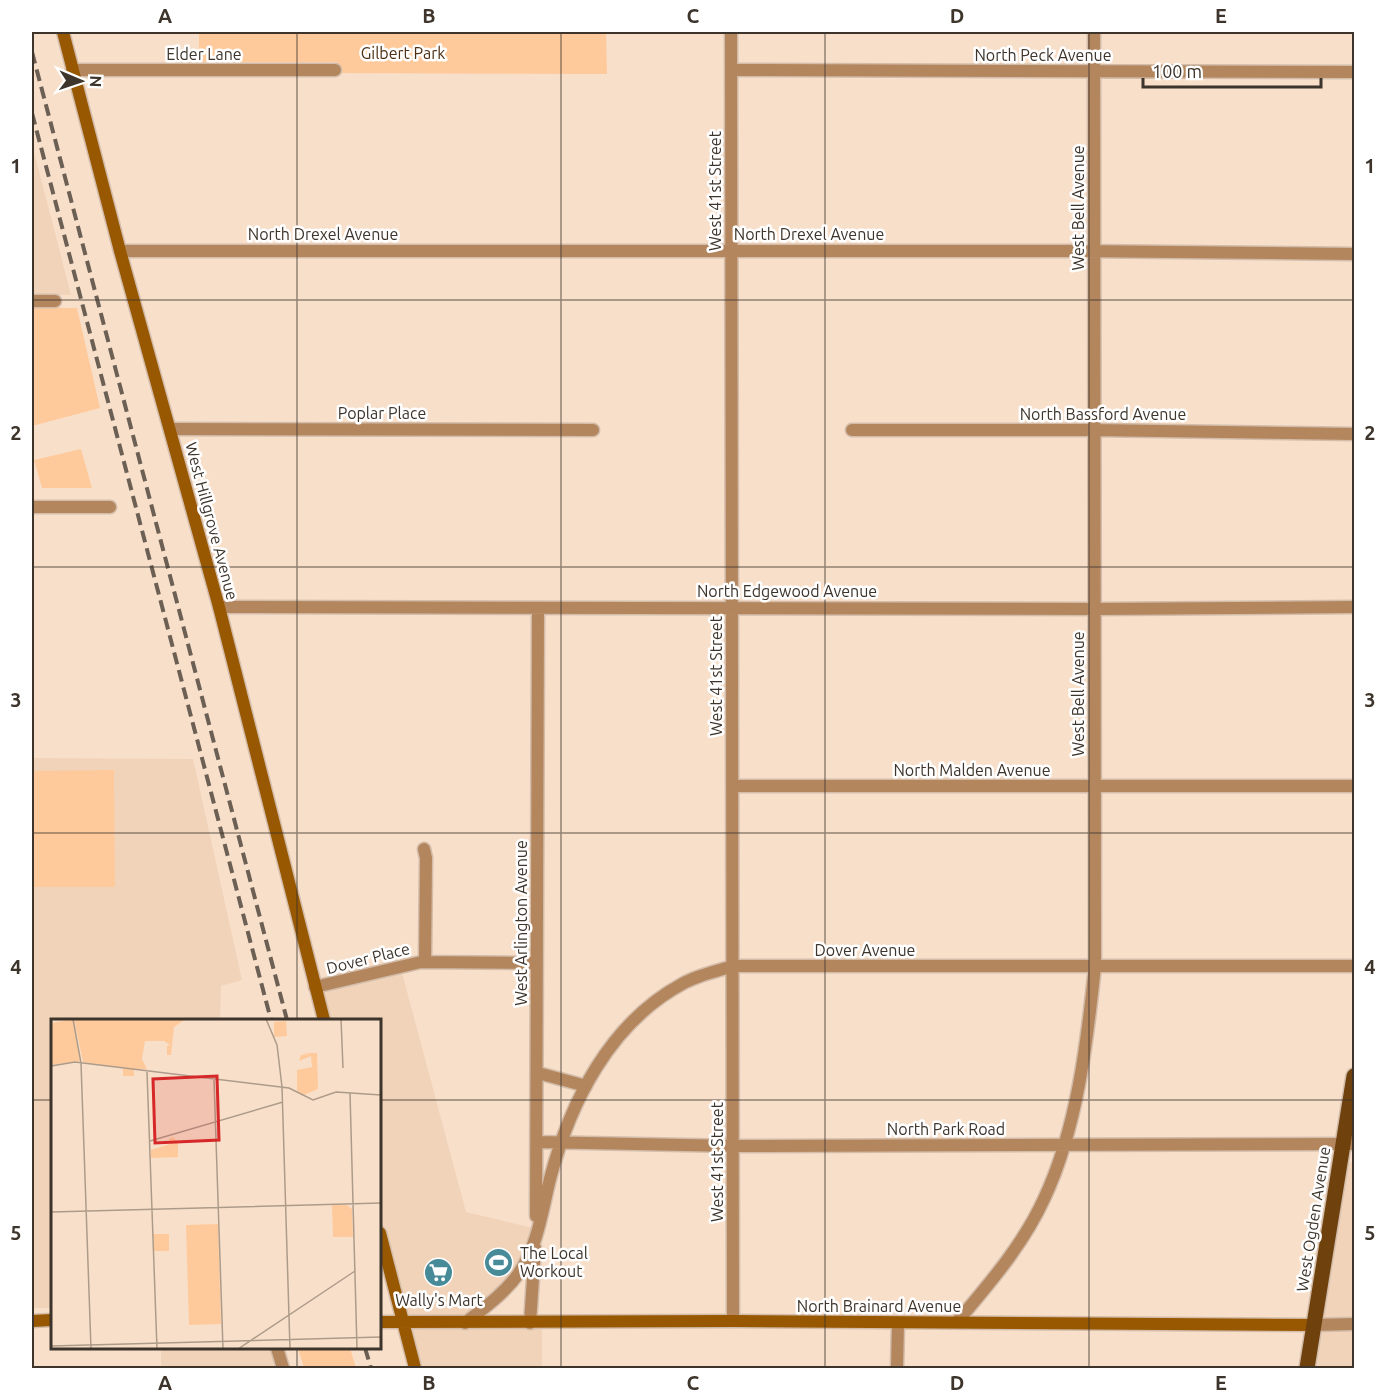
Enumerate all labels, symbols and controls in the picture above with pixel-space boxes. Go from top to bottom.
text: A [158,4,172,27]
text: B [422,4,436,27]
text: C [687,4,700,27]
text: D [950,4,964,27]
text: E [1215,4,1227,27]
park label: Gilbert Park [361,44,445,62]
street label: Elder Lane [166,45,242,63]
street label: North Peck Avenue [974,46,1112,64]
north arrow [51,51,111,111]
scale bar [1143,51,1322,89]
text: 100 m [1152,61,1202,81]
text: N [87,75,105,88]
street label: West 41st Street [706,130,724,251]
street label: West Bell Avenue [1069,145,1087,271]
text: 1 [10,154,22,177]
text: 1 [1364,154,1376,177]
street label: North Drexel Avenue [248,225,398,243]
street label: North Drexel Avenue [734,225,884,243]
street label: Poplar Place [338,404,426,422]
street label: North Bassford Avenue [1020,405,1186,423]
text: 2 [10,421,22,444]
text: 2 [1364,421,1376,444]
street label: West Hillgrove Avenue [182,440,242,602]
street label: North Edgewood Avenue [697,582,877,600]
street label: West 41st Street [707,615,725,736]
street label: West Bell Avenue [1069,631,1087,757]
text: 3 [10,688,22,711]
text: 3 [1364,688,1376,711]
street label: North Malden Avenue [893,761,1051,779]
street label: West Arlington Avenue [512,840,530,1006]
street label: Dover Place [324,939,412,977]
street label: Dover Avenue [815,941,915,959]
text: 4 [10,955,22,978]
text: 4 [1364,955,1376,978]
inset map [51,1019,381,1349]
street label: West 41st Street [708,1101,726,1222]
street label: North Park Road [887,1120,1005,1138]
street label: West Ogden Avenue [1293,1145,1333,1293]
text: 5 [10,1221,22,1244]
text: 5 [1364,1221,1376,1244]
place label: The Local Workout [520,1244,588,1280]
sports icon: The Local Workout [483,1246,515,1278]
supermarket icon: Wally's Mart [423,1256,455,1288]
place label: Wally's Mart [395,1291,484,1309]
street label: North Brainard Avenue [797,1297,961,1315]
text: A [158,1371,172,1394]
text: B [422,1371,436,1394]
text: C [687,1371,700,1394]
text: D [950,1371,964,1394]
text: E [1215,1371,1227,1394]

